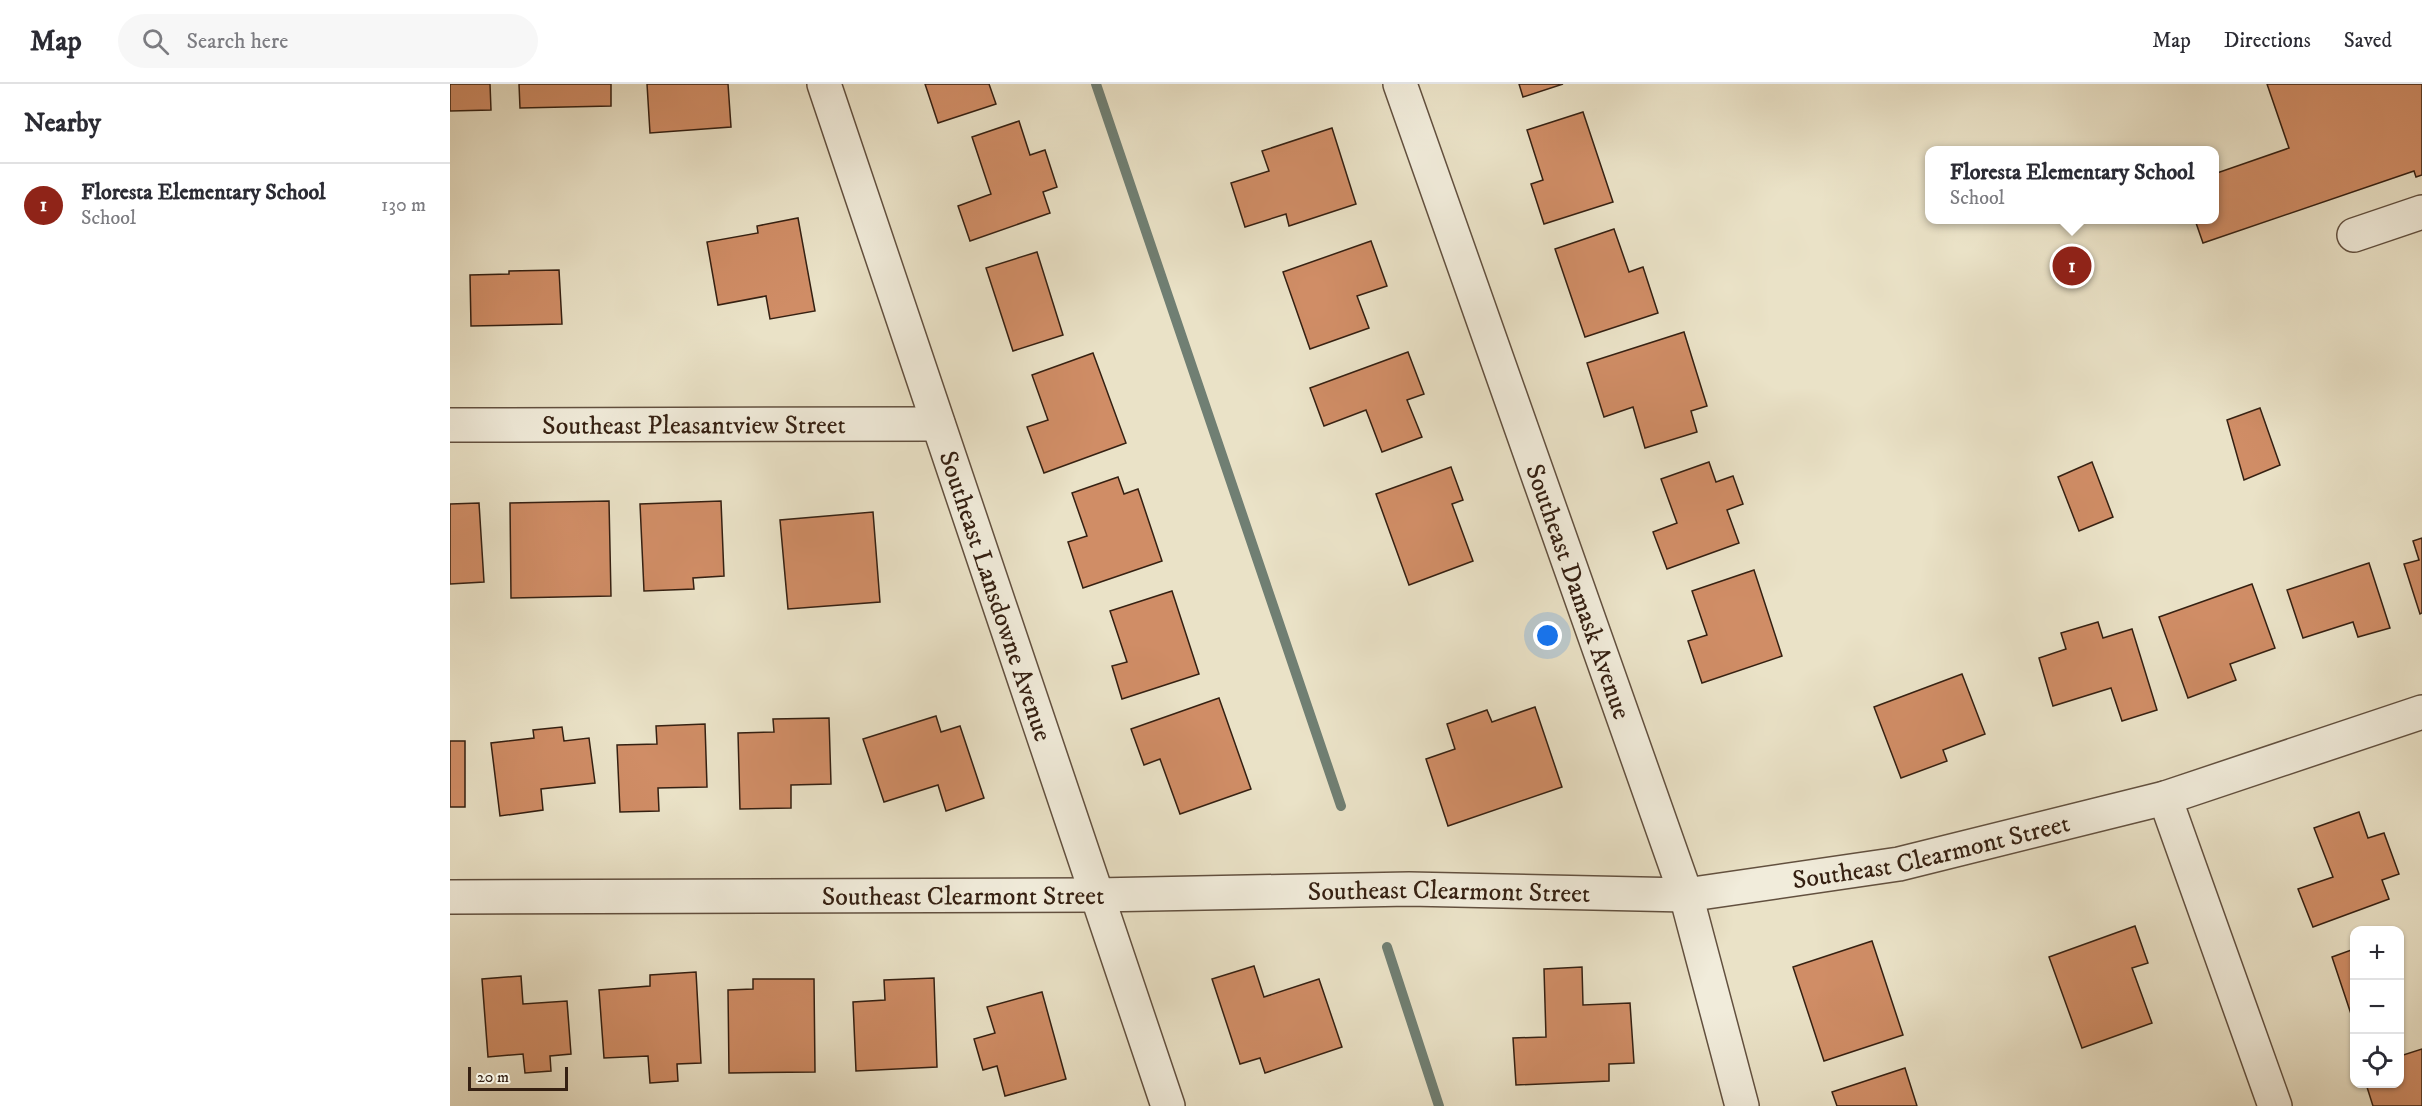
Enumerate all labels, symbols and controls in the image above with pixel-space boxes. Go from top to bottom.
search box [118,14,538,68]
text: Map [30,24,82,59]
icon: search [139,25,172,58]
text: Search here [187,28,288,55]
text: Map [2152,28,2191,54]
text: Directions [2224,28,2311,54]
text: Saved [2344,28,2392,54]
text: Nearby [24,107,101,140]
popup [1925,146,2219,224]
text: Floresta Elementary School [1950,159,2194,186]
text: Floresta Elementary School [81,179,326,206]
text: School [1950,186,2005,211]
text: 1 [40,193,47,218]
text: 130 m [381,193,426,218]
text: School [81,206,136,231]
pin: 1 [2052,244,2092,288]
street label: Southeast Pleasantview Street [542,409,846,443]
street label: Southeast Lansdowne Avenue [931,447,1059,746]
street label: Southeast Damask Avenue [1517,460,1638,724]
your location [1533,621,1562,650]
street label: Southeast Clearmont Street [1790,807,2073,897]
street label: Southeast Clearmont Street [1307,874,1591,911]
street label: Southeast Clearmont Street [822,880,1105,914]
map controls [2350,926,2404,1088]
button: + [2350,926,2404,980]
button: − [2350,980,2404,1034]
button: locate [2350,1034,2404,1088]
scale bar [468,1064,568,1092]
text: 20 m [477,1067,509,1087]

